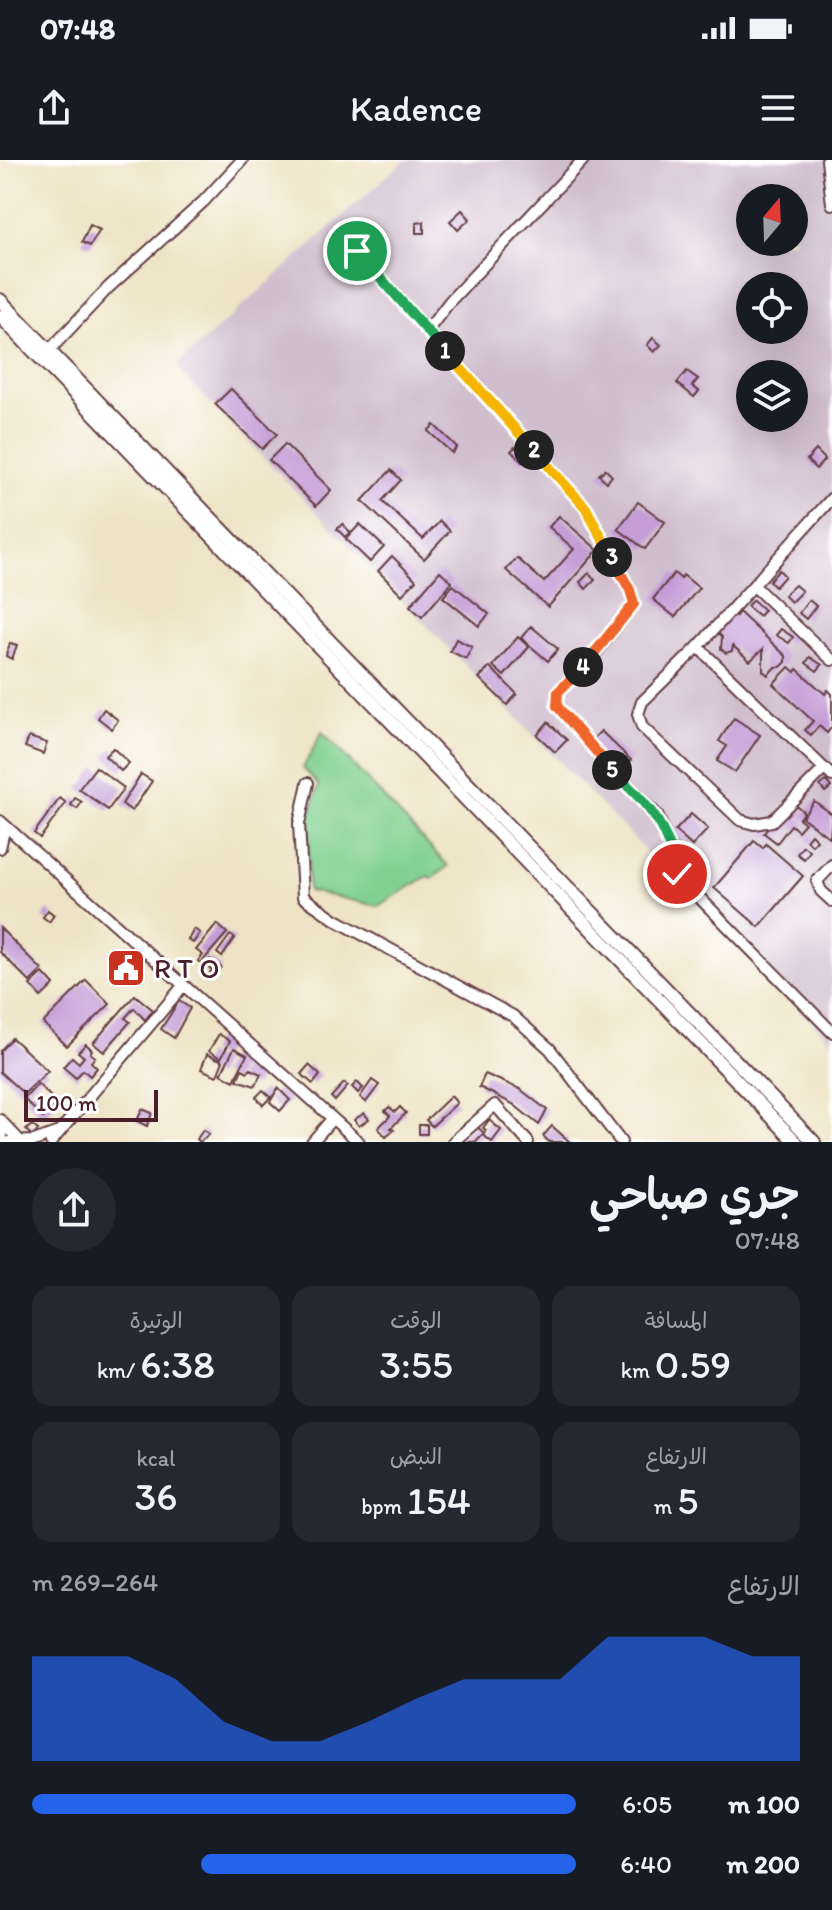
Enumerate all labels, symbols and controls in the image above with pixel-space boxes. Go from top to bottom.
text: 07:48 [40,10,115,47]
icon: share [32,86,76,130]
icon: menu [756,86,800,130]
text: Kadence [350,87,482,130]
north arrow [736,184,808,256]
map controls [736,184,808,432]
pin [323,217,391,285]
icon: arrive [335,229,379,273]
button: locate [736,272,808,344]
pin: 1 [425,331,465,371]
text: 1 [440,337,450,364]
button: layers [736,360,808,432]
pin: 2 [514,430,554,470]
text: 2 [528,436,540,463]
pin: 3 [592,537,632,577]
text: 3 [606,543,618,570]
pin: 4 [563,647,603,687]
text: 4 [576,653,590,680]
pin: 5 [592,750,632,790]
text: 5 [606,756,618,783]
pin [643,840,711,908]
icon: check [655,852,699,896]
public building icon: R T O [105,947,147,989]
place label: R T O [154,951,220,985]
scale bar [24,1086,158,1122]
text: 100 m [36,1090,97,1117]
text: جري صباحي [589,1167,800,1220]
button: share [32,1168,116,1252]
text: 07:48 [735,1224,800,1256]
text: الوتيرة [129,1307,183,1334]
text: الوقت [390,1307,442,1334]
text: المسافة [645,1307,707,1334]
text: 6:38 [140,1340,215,1388]
text: 3:55 [379,1340,453,1388]
text: 0.59 [655,1340,731,1388]
text: /km [97,1357,140,1384]
text: km [621,1357,655,1384]
text: النبض [390,1443,442,1470]
text: الارتفاع [645,1443,707,1470]
text: kcal [136,1445,176,1472]
text: 36 [135,1472,177,1520]
text: 154 [407,1476,471,1524]
text: 5 [677,1476,698,1524]
text: bpm [361,1493,407,1520]
text: m [654,1493,677,1520]
text: 264–269 m [32,1566,158,1598]
text: الارتفاع [727,1570,800,1602]
text: 6:05 [622,1788,672,1820]
text: 100 m [728,1788,800,1820]
text: 6:40 [620,1848,672,1880]
text: 200 m [727,1848,800,1880]

